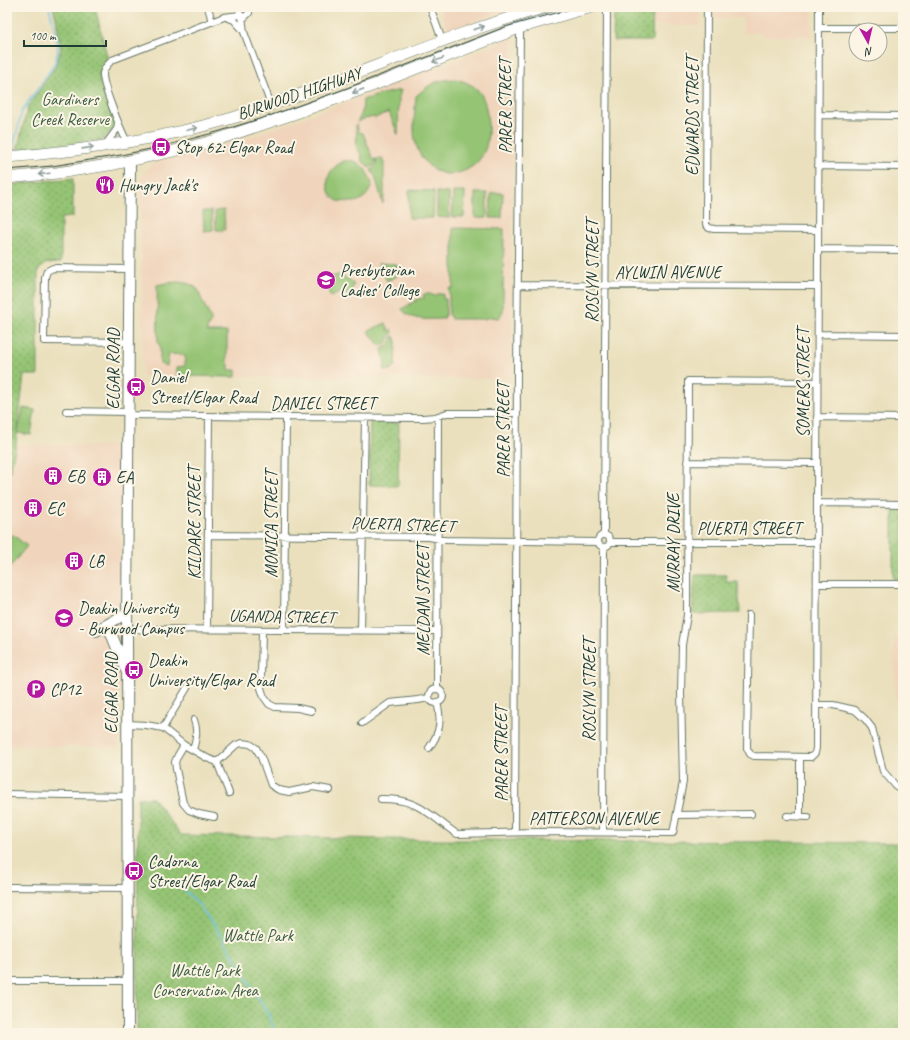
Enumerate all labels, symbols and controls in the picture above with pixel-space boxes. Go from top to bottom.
scale bar [24,22,106,48]
north arrow [848,22,888,62]
one-way arrow [473,23,485,31]
text: 100 m [30,28,57,44]
text: N [863,44,874,60]
street label: EDWARDS STREET [682,52,703,176]
street label: PARER STREET [495,55,516,154]
one-way arrow [432,57,444,65]
street label: BURWOOD HIGHWAY [234,62,366,125]
one-way arrow [352,88,365,95]
park label: Gardiners Creek Reserve [31,89,111,130]
one-way arrow [185,124,198,132]
bus stop icon: Stop 62: Elgar Road [150,136,172,158]
place label: Stop 62: Elgar Road [175,137,295,158]
one-way arrow [81,144,94,152]
one-way arrow [38,170,51,178]
restaurant icon: Hungry Jack's [94,174,116,196]
place label: Hungry Jack's [119,175,199,196]
street label: ROSLYN STREET [582,215,603,323]
place label: Presbyterian Ladies' College [340,260,420,301]
street label: AYLWIN AVENUE [615,262,724,283]
school or university icon: Presbyterian Ladies' College [315,269,337,291]
street label: SOMERS STREET [793,324,814,438]
street label: ELGAR ROAD [103,327,124,410]
place label: Daniel Street/Elgar Road [150,367,259,408]
bus stop icon: Daniel Street/Elgar Road [125,376,147,398]
street label: PARER STREET [493,379,514,478]
street label: DANIEL STREET [271,393,379,414]
street label: KILDARE STREET [184,462,205,579]
building icon: EB [42,465,64,487]
place label: EB [67,466,86,487]
building icon: EA [91,466,113,488]
place label: EA [116,467,134,488]
street label: MONICA STREET [261,467,282,578]
street label: MURRAY DRIVE [663,491,684,593]
building icon: EC [22,497,44,519]
place label: EC [47,498,66,519]
street label: PUERTA STREET [351,512,458,537]
street label: PUERTA STREET [697,518,804,539]
street label: MELDAN STREET [413,540,434,656]
building icon: LB [63,550,85,572]
place label: LB [88,551,105,572]
place label: Deakin University - Burwood Campus [78,598,186,639]
street label: UGANDA STREET [229,605,339,628]
school or university icon: Deakin University - Burwood Campus [53,607,75,629]
street label: ROSLYN STREET [579,634,600,742]
place label: Deakin University/Elgar Road [148,650,277,691]
street label: ELGAR ROAD [101,651,122,734]
bus stop icon: Deakin University/Elgar Road [123,659,145,681]
parking icon: CP12 [25,678,47,700]
place label: CP12 [50,679,83,700]
street label: PARER STREET [491,703,512,802]
street label: PATTERSON AVENUE [529,808,661,829]
place label: Cadorna Street/Elgar Road [148,851,257,892]
bus stop icon: Cadorna Street/Elgar Road [123,860,145,882]
park label: Wattle Park [223,925,295,946]
park label: Wattle Park Conservation Area [152,960,259,1001]

